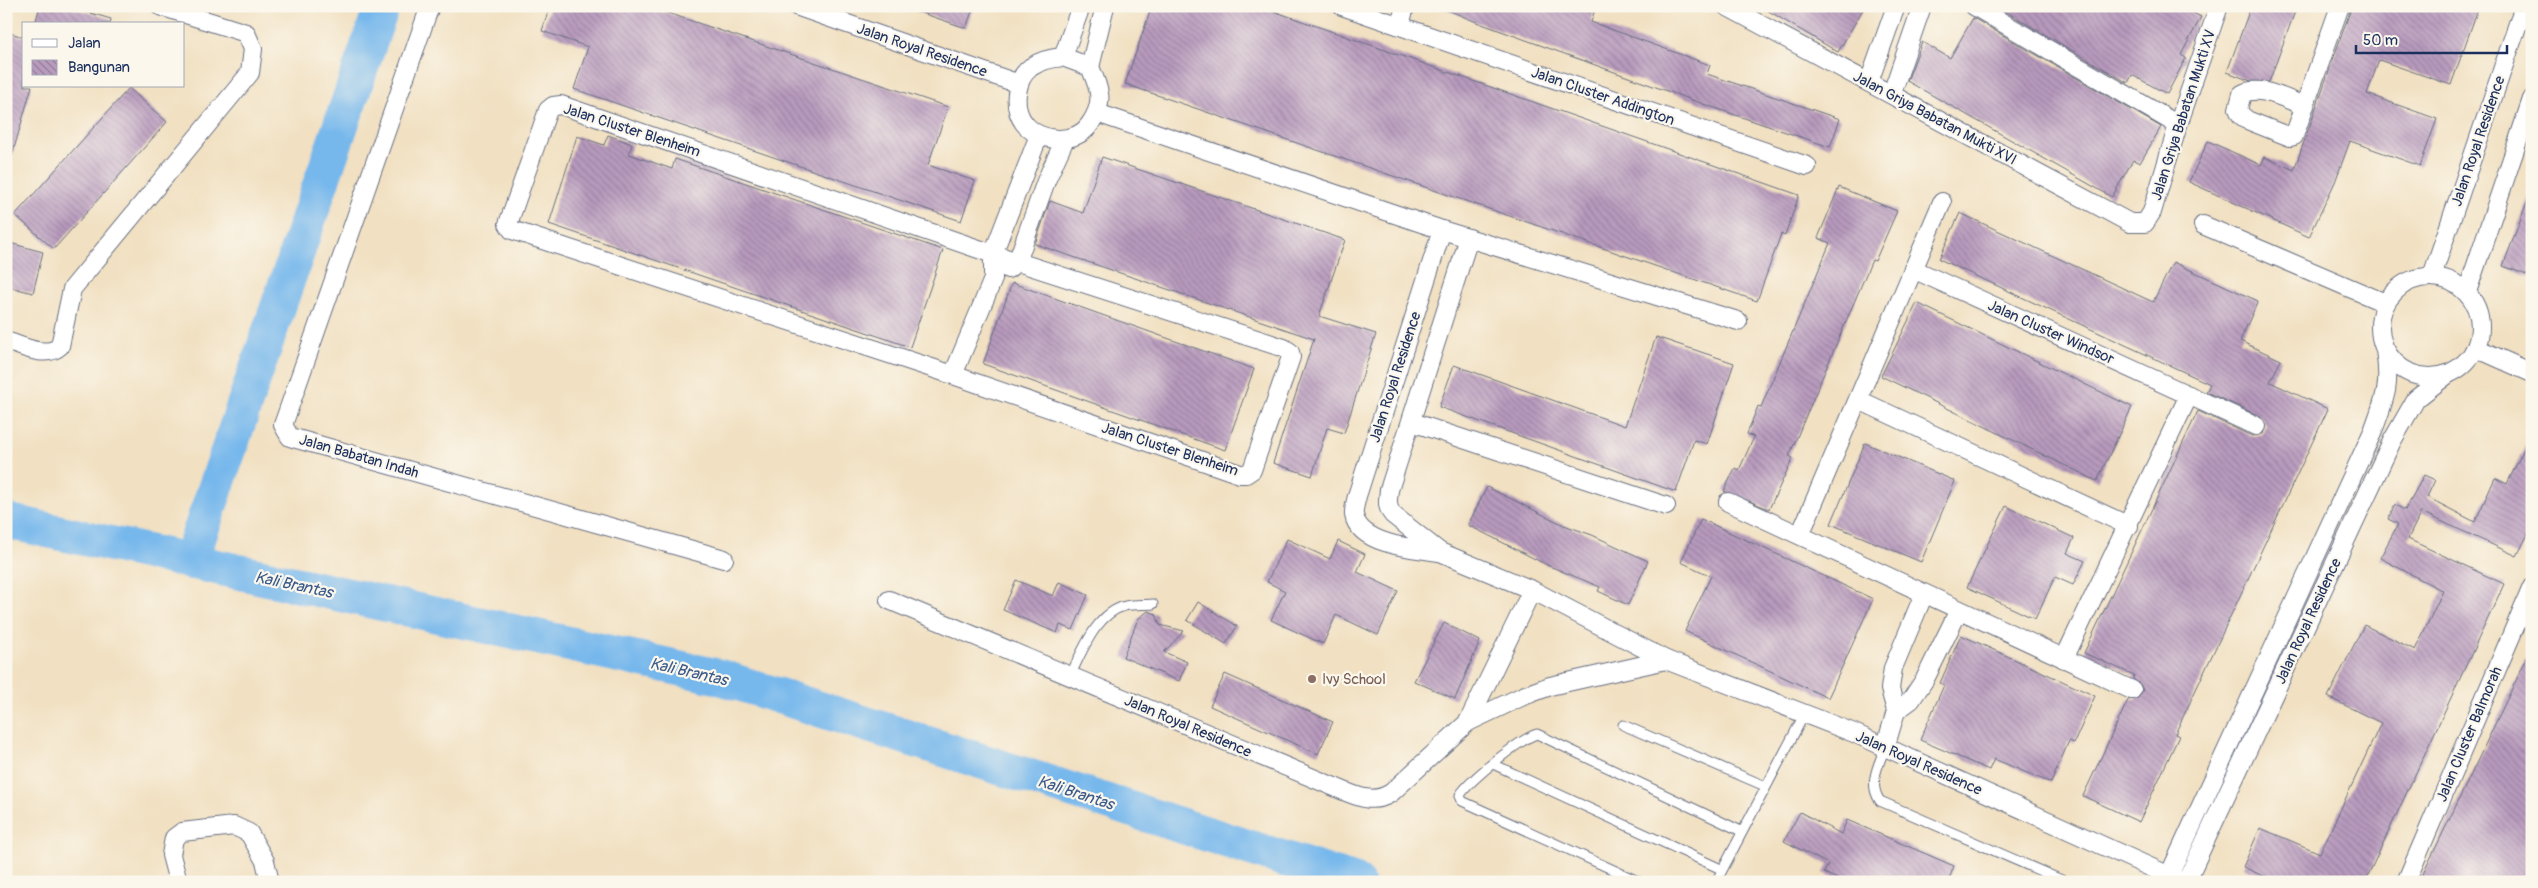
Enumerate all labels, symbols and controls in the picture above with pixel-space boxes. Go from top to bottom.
street label: Jalan Royal Residence [854,19,990,82]
legend [22,22,185,88]
scale bar [2356,22,2507,54]
street label: Jalan Griya Babatan Mukti XV [2147,27,2220,203]
text: 50 m [2363,31,2398,50]
text: Jalan [68,34,101,53]
text: Bangunan [68,58,130,77]
street label: Jalan Cluster Addington [1529,63,1677,130]
street label: Jalan Griya Babatan Mukti XVI [1850,67,2020,170]
street label: Jalan Royal Residence [2447,73,2510,209]
street label: Jalan Cluster Blenheim [561,99,703,162]
street label: Jalan Cluster Windsor [1985,296,2118,369]
street label: Jalan Royal Residence [1365,309,1426,445]
street label: Jalan Cluster Blenheim [1099,418,1241,481]
street label: Jalan Babatan Indah [297,430,421,483]
street label: Jalan Royal Residence [2271,555,2346,687]
water label: Kali Brantas [253,567,336,603]
water label: Kali Brantas [648,653,731,691]
street label: Jalan Cluster Balmorah [2432,664,2507,805]
place label: Ivy School [1322,670,1386,689]
marker: Ivy School [1306,673,1318,685]
street label: Jalan Royal Residence [1121,691,1255,762]
street label: Jalan Royal Residence [1853,727,1986,800]
water label: Kali Brantas [1035,771,1118,815]

